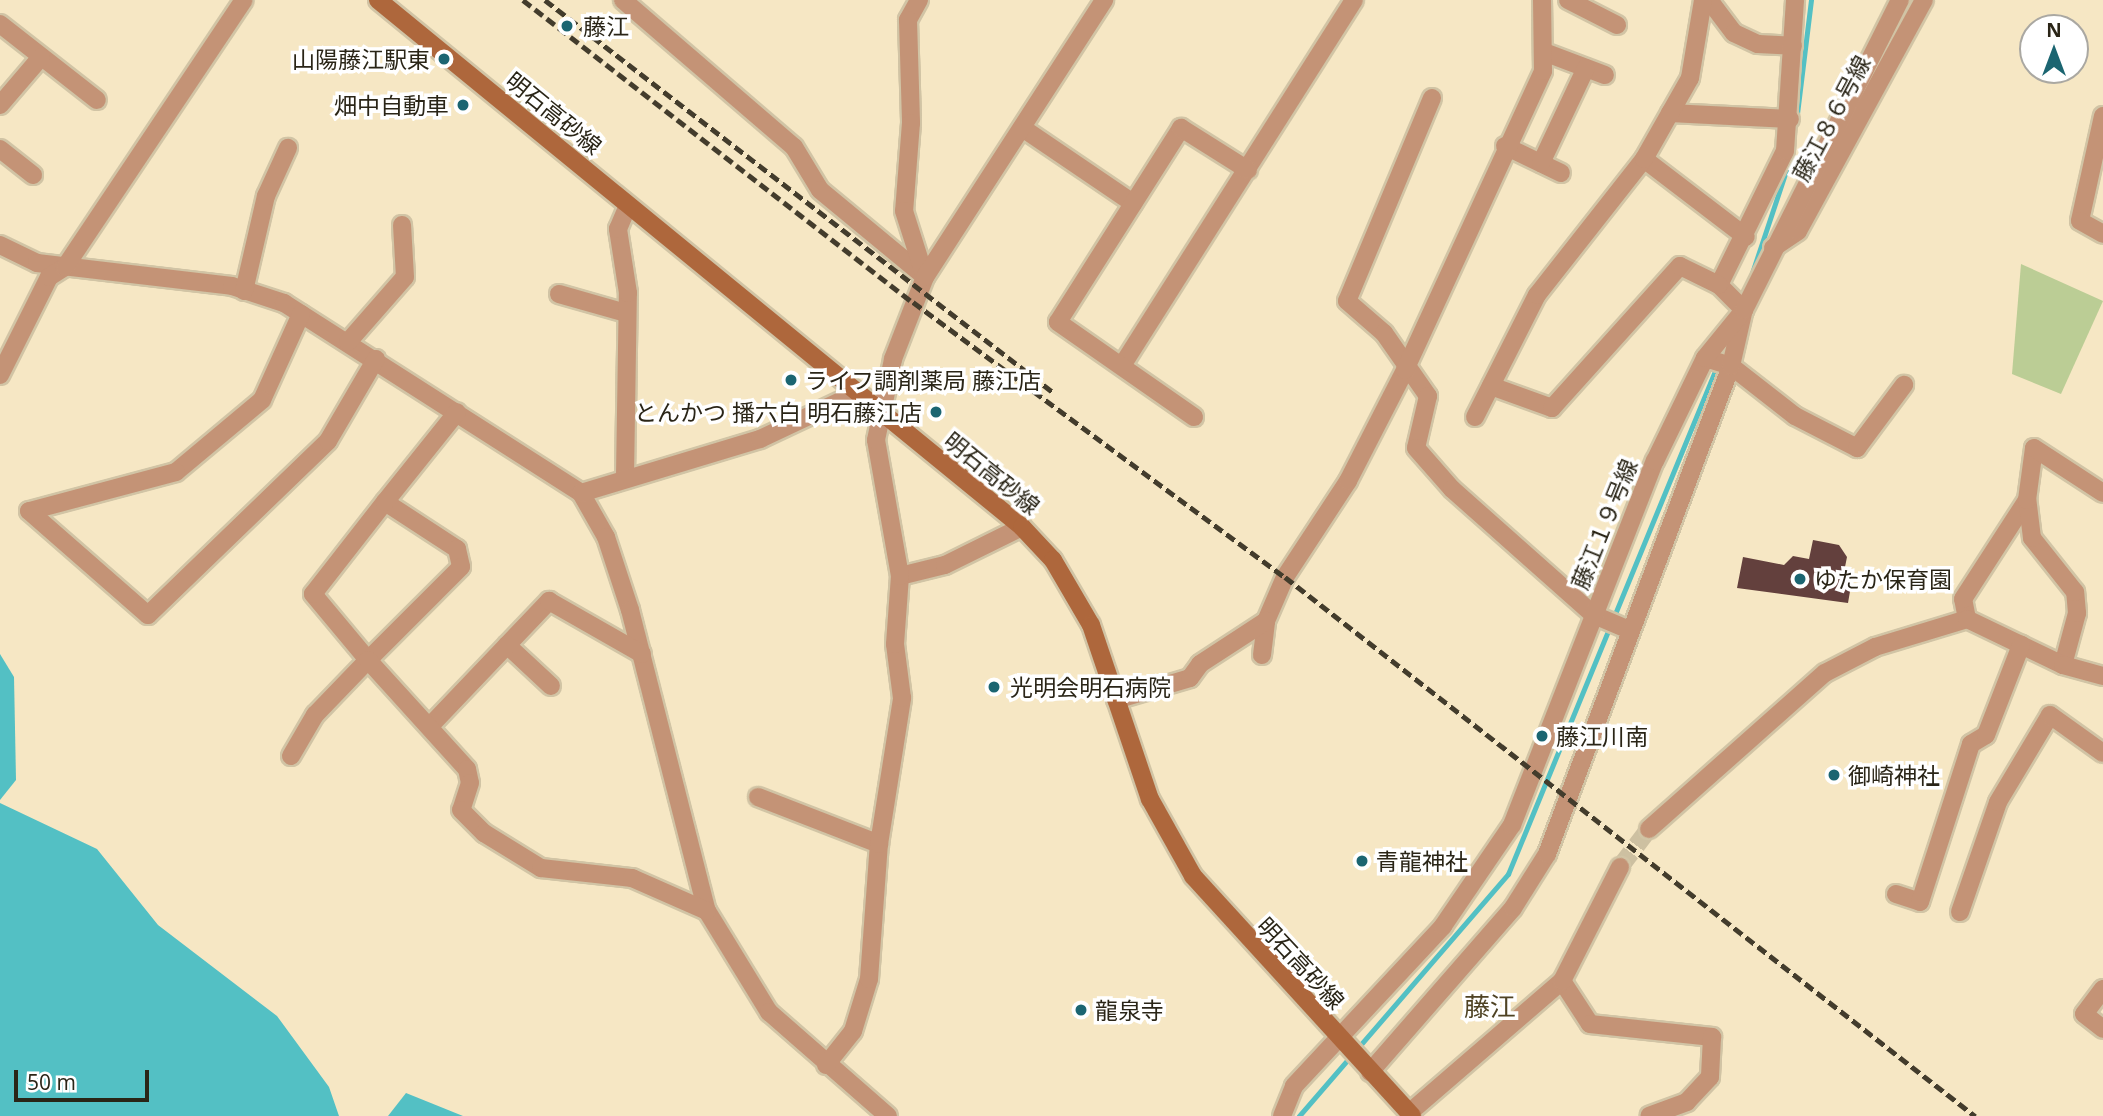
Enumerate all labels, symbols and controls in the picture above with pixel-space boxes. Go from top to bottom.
place label: 藤江 [583,12,629,40]
north arrow [2019,14,2089,84]
marker: 藤江 [557,16,577,36]
text: N [2046,17,2062,43]
place label: 山陽藤江駅東 [292,45,430,73]
marker: 山陽藤江駅東 [436,51,452,67]
street label: 藤江８６号線 [1786,51,1876,185]
street label: 明石高砂線 [501,66,607,160]
place label: 畑中自動車 [334,91,449,119]
marker: 畑中自動車 [455,97,471,113]
place label: ライフ調剤薬局 藤江店 [805,366,1041,394]
marker: ライフ調剤薬局 藤江店 [783,372,799,388]
place label: とんかつ 播六白 明石藤江店 [634,398,922,426]
marker: とんかつ 播六白 明石藤江店 [928,404,944,420]
street label: 明石高砂線 [939,426,1045,520]
street label: 藤江１９号線 [1565,455,1643,593]
place label: ゆたか保育園 [1814,565,1952,593]
marker: ゆたか保育園 [1792,571,1808,587]
place label: 光明会明石病院 [1010,673,1171,701]
marker: 光明会明石病院 [984,677,1004,697]
place label: 藤江川南 [1556,722,1648,750]
marker: 藤江川南 [1534,728,1550,744]
place label: 御崎神社 [1848,761,1940,789]
marker: 御崎神社 [1826,767,1842,783]
place label: 青龍神社 [1376,847,1468,875]
marker: 青龍神社 [1354,853,1370,869]
street label: 明石高砂線 [1252,912,1350,1014]
district label: 藤江 [1464,991,1516,1023]
place label: 龍泉寺 [1095,996,1164,1024]
marker: 龍泉寺 [1073,1002,1089,1018]
scale bar [18,1056,152,1100]
text: 50 m [27,1068,76,1096]

